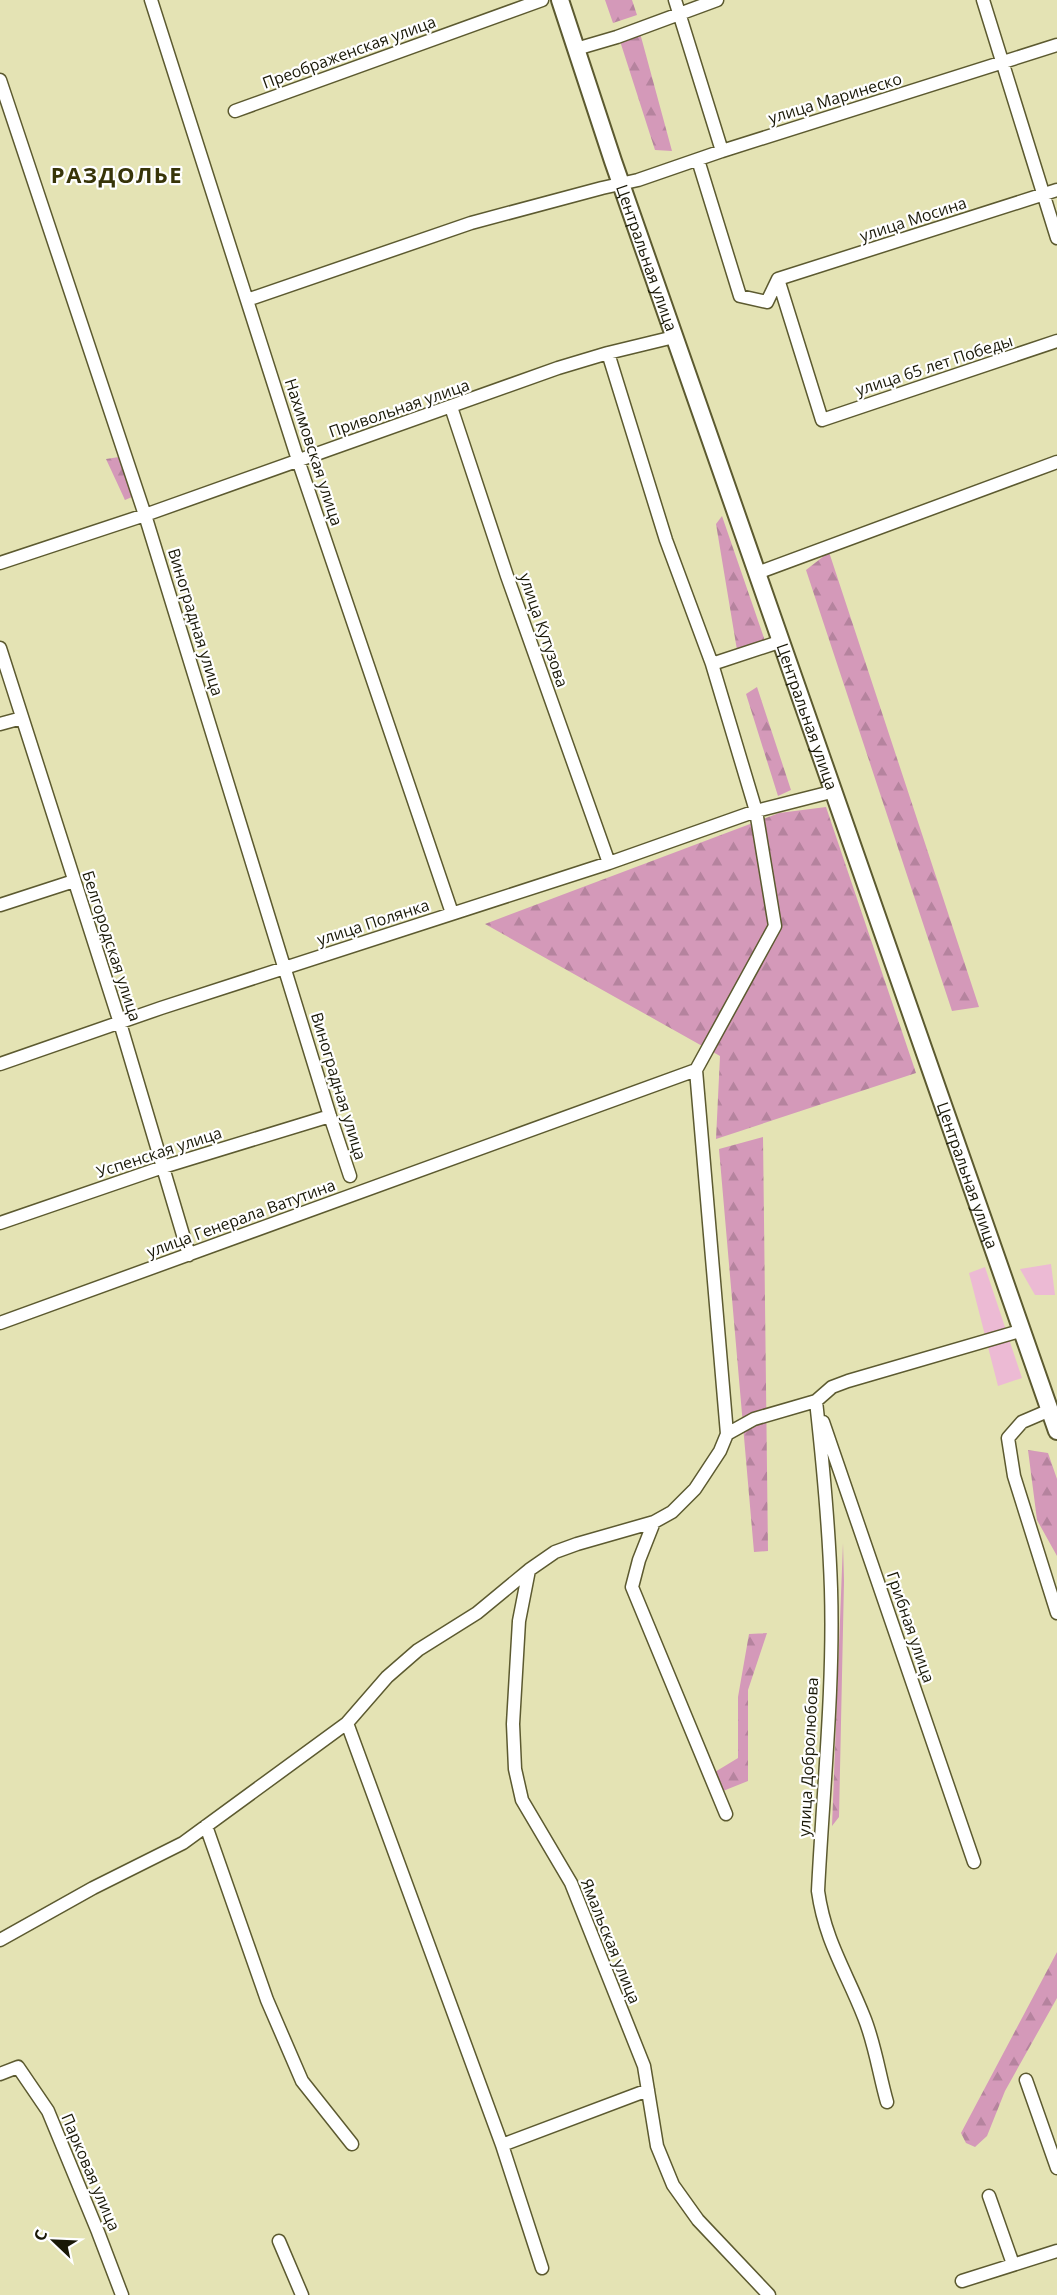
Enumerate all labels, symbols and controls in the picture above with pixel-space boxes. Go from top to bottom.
street label: Преображенская улица [259,10,439,94]
street label: улица Маринеско [766,67,904,129]
district label: РАЗДОЛЬЕ [51,159,183,189]
street label: Центральная улица [611,181,683,334]
street label: улица Мосина [857,191,969,247]
street label: улица 65 лет Победы [853,329,1015,401]
street label: Привольная улица [326,374,472,442]
street label: Нахимовская улица [280,375,348,529]
street label: Виноградная улица [163,545,229,699]
street label: улица Кутузова [514,570,574,690]
street label: Центральная улица [771,640,843,793]
street label: Белгородская улица [77,868,147,1024]
street label: улица Полянка [314,893,432,951]
street label: Виноградная улица [306,1009,372,1163]
street label: Центральная улица [932,1099,1003,1252]
street label: Успенская улица [93,1121,225,1183]
street label: улица Генерала Ватутина [144,1174,338,1262]
street label: Грибная улица [882,1569,940,1685]
street label: улица Добролюбова [793,1677,823,1837]
street label: Ямальская улица [576,1875,646,2007]
street label: Парковая улица [56,2110,126,2234]
north arrow [24,2211,84,2271]
text: С [28,2226,52,2244]

